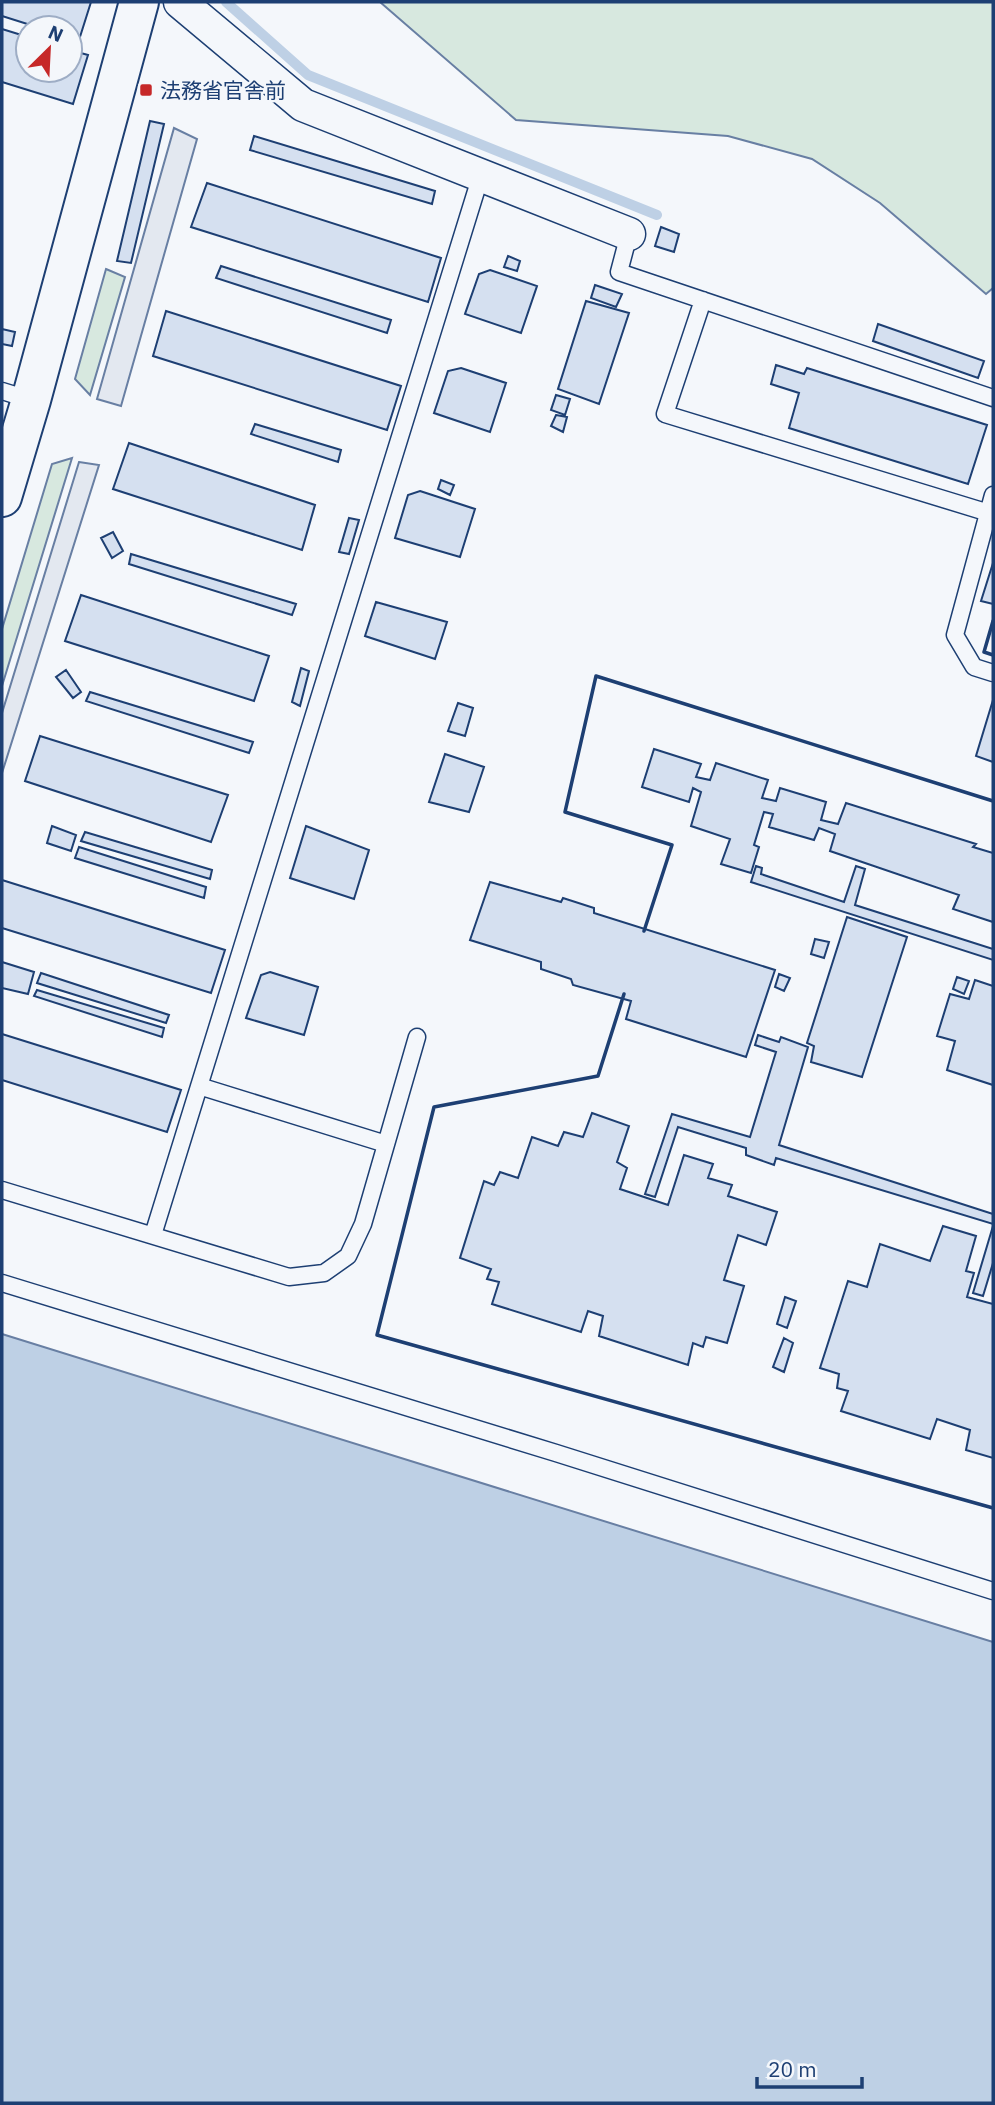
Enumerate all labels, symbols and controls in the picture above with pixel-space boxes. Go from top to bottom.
north arrow [14,14,84,84]
text: N [45,20,67,47]
place label: 法務省官舎前 [160,76,286,104]
marker: 法務省官舎前 [138,82,154,98]
scale bar [757,2046,862,2090]
text: 20 m [768,2055,817,2083]

